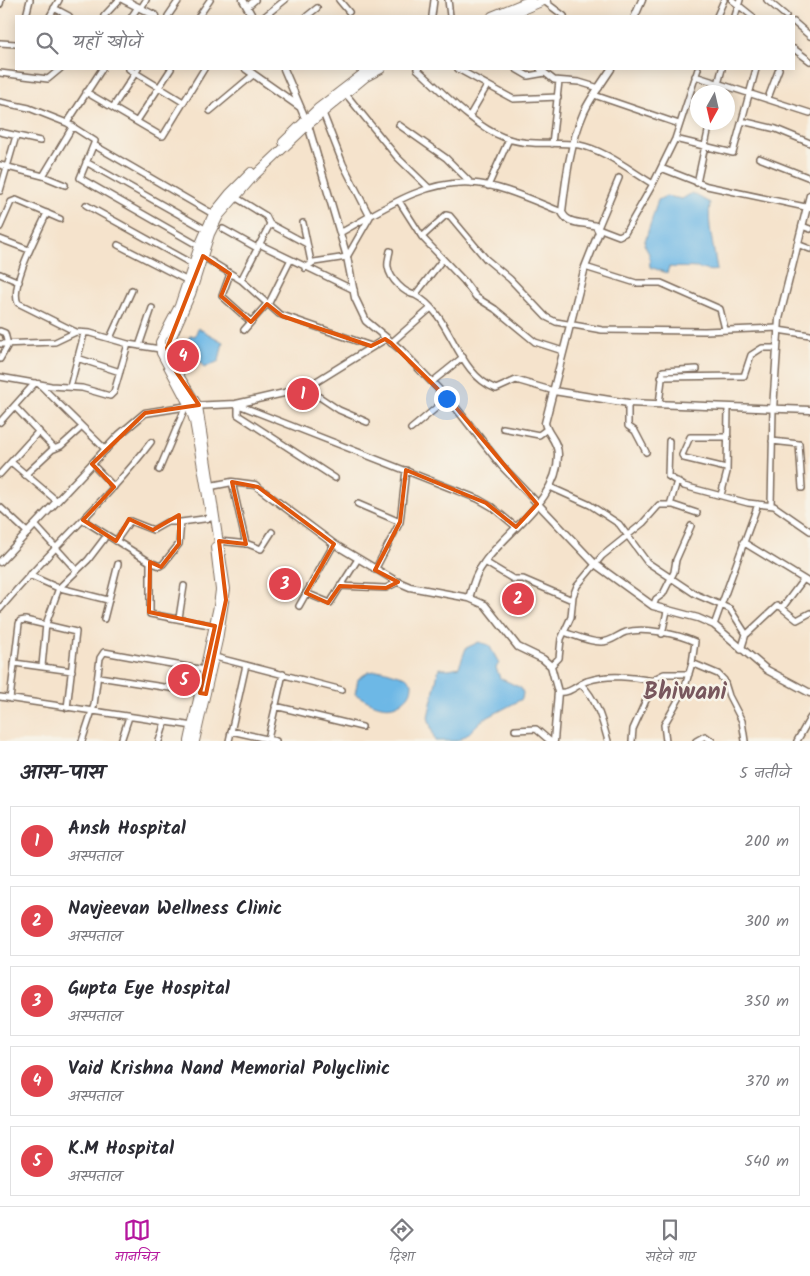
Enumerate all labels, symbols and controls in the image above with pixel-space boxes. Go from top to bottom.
search box [15,15,795,70]
text: यहाँ खोजें [73,28,142,58]
icon: search [33,29,61,57]
north arrow [690,85,735,130]
pin: 4 [167,337,199,375]
pin: 1 [287,375,319,413]
your location [434,386,460,412]
pin: 3 [269,565,301,603]
pin: 2 [502,580,534,618]
pin: 5 [168,661,200,699]
district label: Bhiwani [643,673,728,712]
text: आस-पास [20,757,104,790]
text: 5 नतीजे [739,761,790,786]
text: Ansh Hospital [68,814,186,844]
text: 1 [35,829,39,854]
text: 200 m [745,829,789,854]
text: अस्पताल [68,844,122,869]
text: Navjeevan Wellness Clinic [68,894,282,924]
text: 2 [32,909,42,934]
text: 300 m [745,909,789,934]
text: अस्पताल [68,924,122,949]
text: Gupta Eye Hospital [68,974,230,1004]
text: 3 [33,989,41,1014]
text: 350 m [744,989,789,1014]
text: अस्पताल [68,1004,122,1029]
text: Vaid Krishna Nand Memorial Polyclinic [68,1054,390,1084]
text: 4 [33,1069,41,1094]
text: 370 m [745,1069,789,1094]
text: अस्पताल [68,1084,122,1109]
text: K.M Hospital [68,1134,174,1164]
text: 5 [33,1149,41,1174]
text: 540 m [744,1149,789,1174]
text: अस्पताल [68,1164,122,1189]
tab: मानचित्र [115,1216,158,1268]
tab: दिशा [388,1216,416,1268]
tab: सहेजे गए [645,1216,695,1268]

